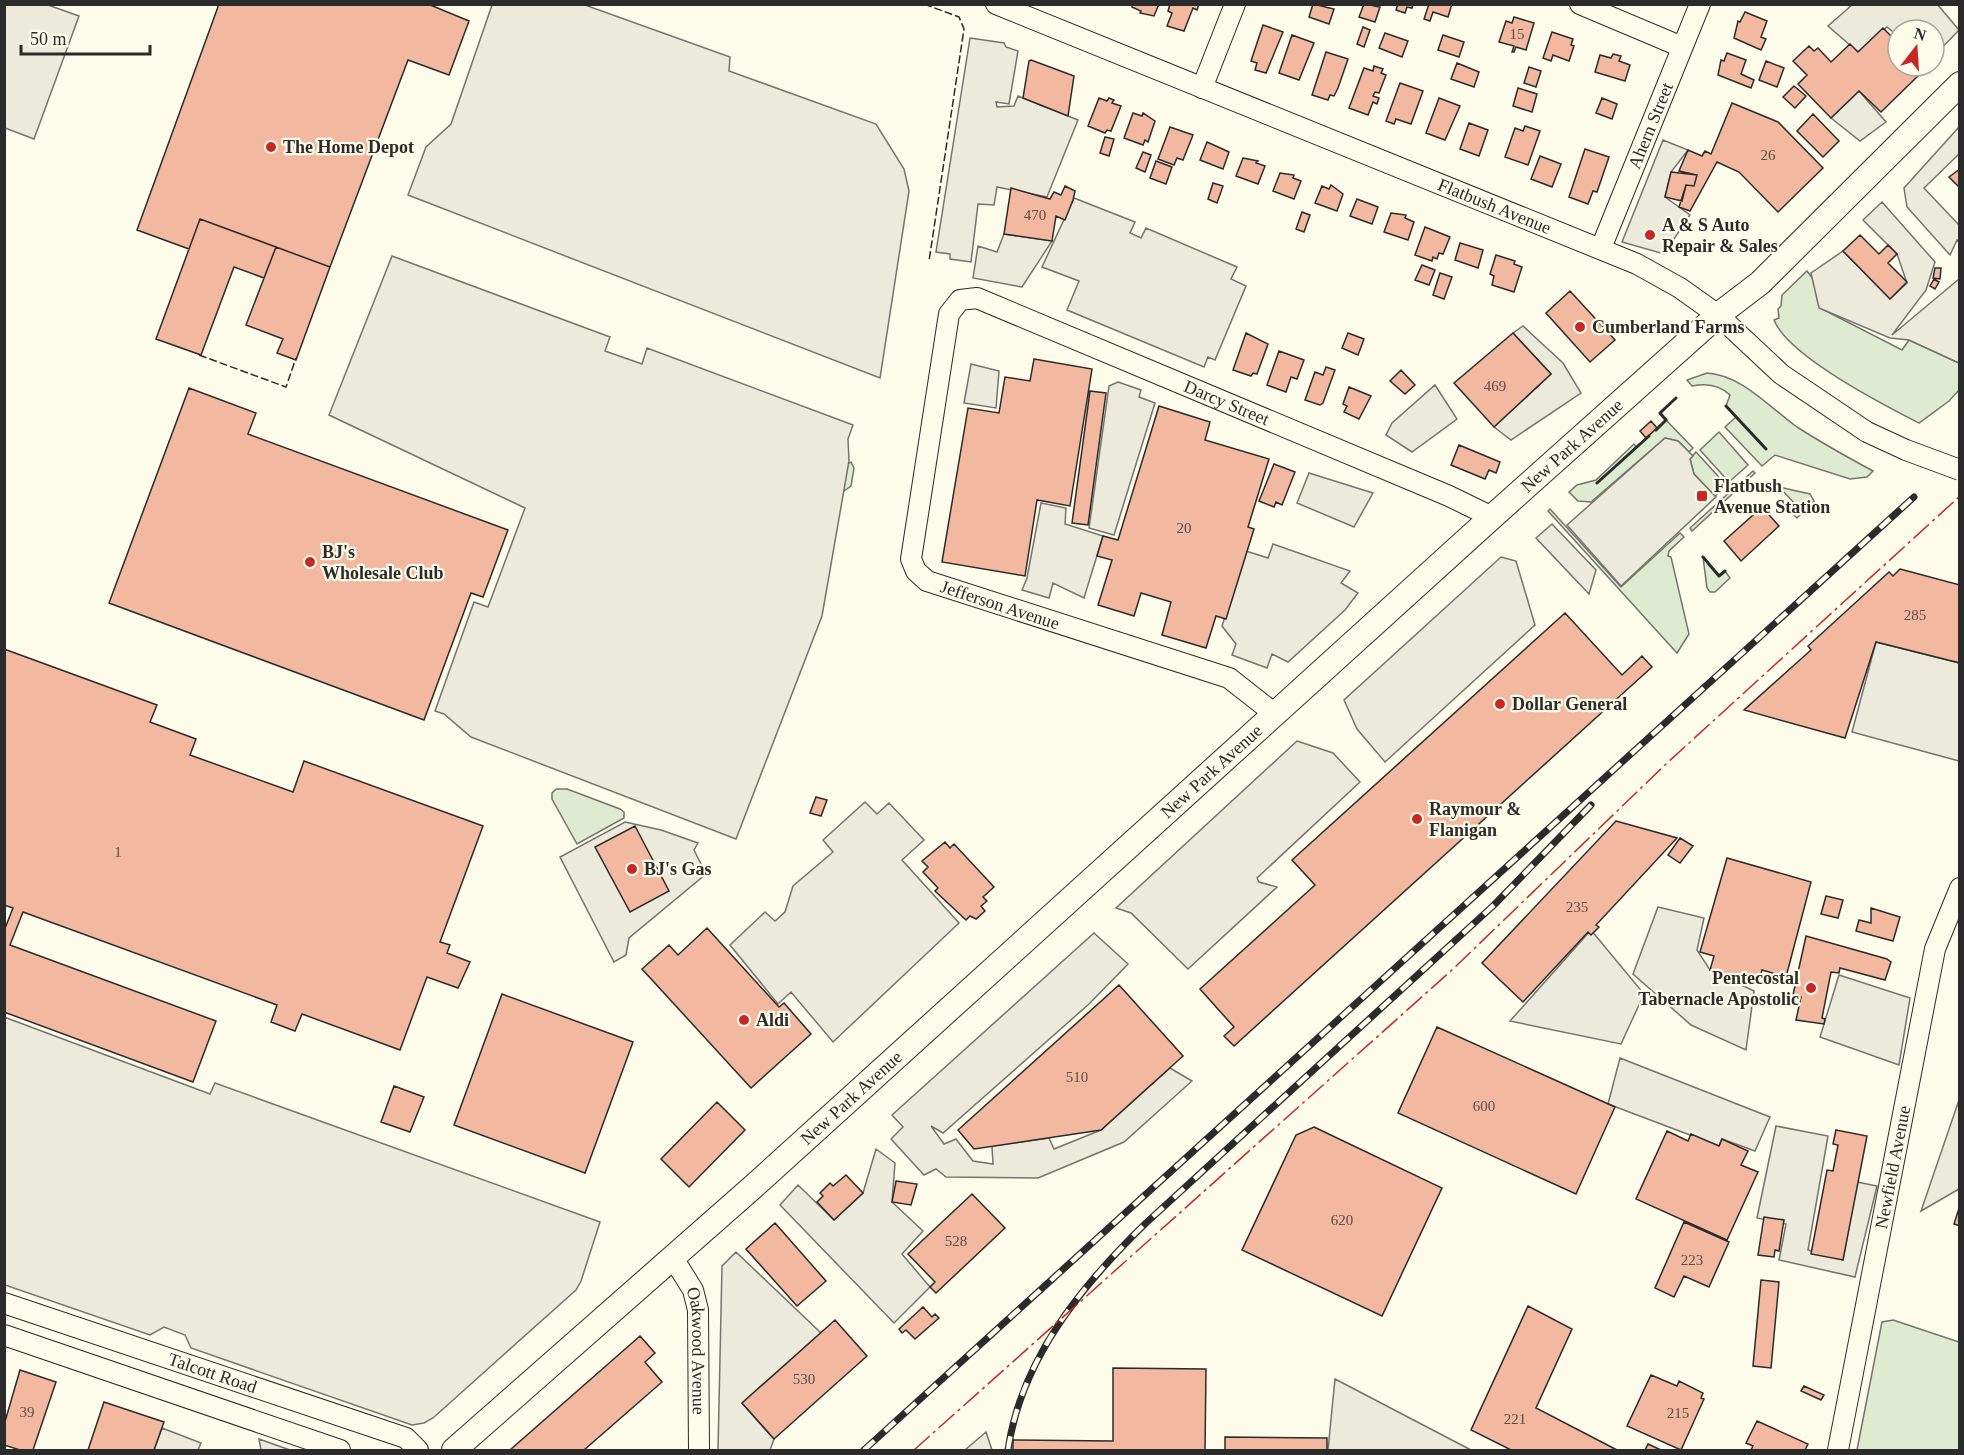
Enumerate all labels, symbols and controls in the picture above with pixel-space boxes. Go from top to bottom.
scale bar [21,18,150,56]
north arrow [1886,18,1946,78]
text: N [1912,24,1929,44]
house number: 15 [1510,26,1525,42]
text: 50 m [30,29,67,49]
street label: Ahern Street [1624,80,1677,172]
place label: The Home Depot [283,137,414,157]
marker: The Home Depot [264,140,278,154]
house number: 26 [1761,147,1776,163]
street label: Flatbush Avenue [1435,174,1554,238]
house number: 470 [1024,207,1046,223]
place label: A & S Auto Repair & Sales [1662,215,1778,256]
marker: A & S Auto Repair & Sales [1643,228,1657,242]
place label: Cumberland Farms [1592,317,1745,337]
marker: Cumberland Farms [1573,320,1587,334]
street label: Darcy Street [1181,376,1272,429]
house number: 469 [1484,378,1506,394]
street label: New Park Avenue [1517,395,1627,496]
place label: Flatbush Avenue Station [1714,476,1830,517]
marker: Flatbush Avenue Station [1695,489,1709,503]
house number: 20 [1177,520,1192,536]
place label: BJ's Wholesale Club [322,542,444,583]
marker: BJ's Wholesale Club [303,555,317,569]
street label: Jefferson Avenue [938,576,1062,634]
house number: 285 [1904,607,1926,623]
place label: Dollar General [1512,694,1627,714]
marker: Dollar General [1493,697,1507,711]
street label: New Park Avenue [1157,720,1266,822]
place label: Raymour & Flanigan [1429,799,1521,840]
marker: Raymour & Flanigan [1410,812,1424,826]
house number: 1 [114,844,122,860]
place label: BJ's Gas [644,859,712,879]
marker: BJ's Gas [625,862,639,876]
house number: 235 [1566,899,1588,915]
place label: Pentecostal Tabernacle Apostolic [1638,968,1799,1009]
marker: Pentecostal Tabernacle Apostolic [1804,981,1818,995]
place label: Aldi [756,1010,789,1030]
marker: Aldi [737,1013,751,1027]
street label: New Park Avenue [797,1047,906,1149]
house number: 510 [1066,1069,1088,1085]
house number: 600 [1473,1098,1495,1114]
street label: Newfield Avenue [1871,1104,1914,1231]
house number: 620 [1331,1212,1353,1228]
house number: 528 [945,1233,967,1249]
house number: 223 [1681,1252,1703,1268]
street label: Oakwood Avenue [683,1285,709,1415]
street label: Talcott Road [166,1349,259,1397]
house number: 530 [793,1371,815,1387]
house number: 39 [20,1404,35,1420]
house number: 215 [1667,1405,1689,1421]
house number: 221 [1504,1411,1526,1427]

